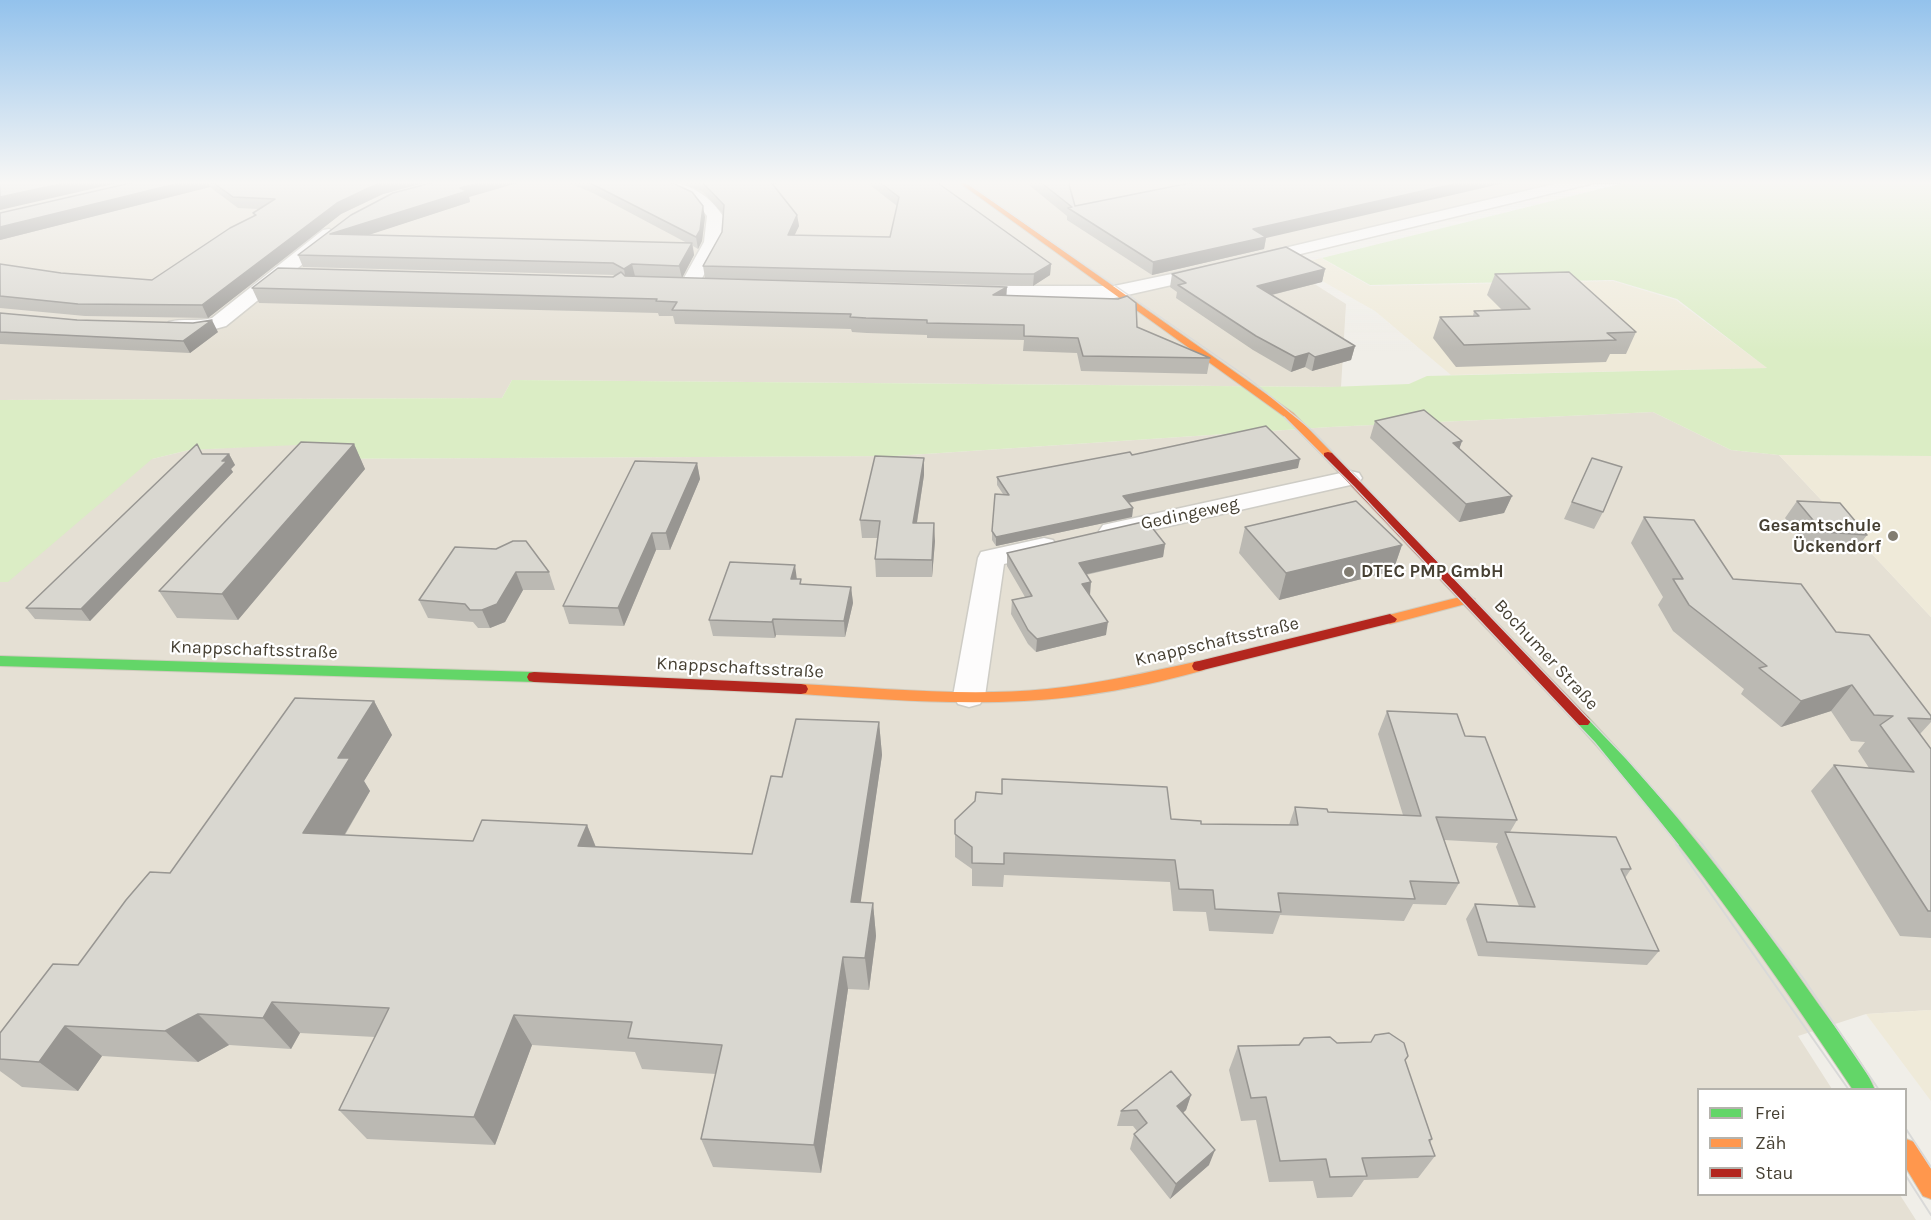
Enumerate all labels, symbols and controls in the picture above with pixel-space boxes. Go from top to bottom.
street label: Gedingeweg [1139,493,1241,535]
place label: Gesamtschule Ückendorf [1759,515,1881,558]
marker: Gesamtschule Ückendorf [1886,529,1900,543]
place label: DTEC PMP GmbH [1361,561,1504,583]
marker: DTEC PMP GmbH [1342,565,1356,579]
street label: Bochumer Straße [1489,595,1603,715]
street label: Knappschaftsstraße [1133,613,1301,671]
street label: Knappschaftsstraße [170,636,338,664]
street label: Knappschaftsstraße [656,653,824,683]
legend [1697,1088,1907,1196]
text: Frei [1755,1102,1786,1124]
text: Zäh [1755,1132,1786,1154]
text: Stau [1755,1162,1793,1184]

